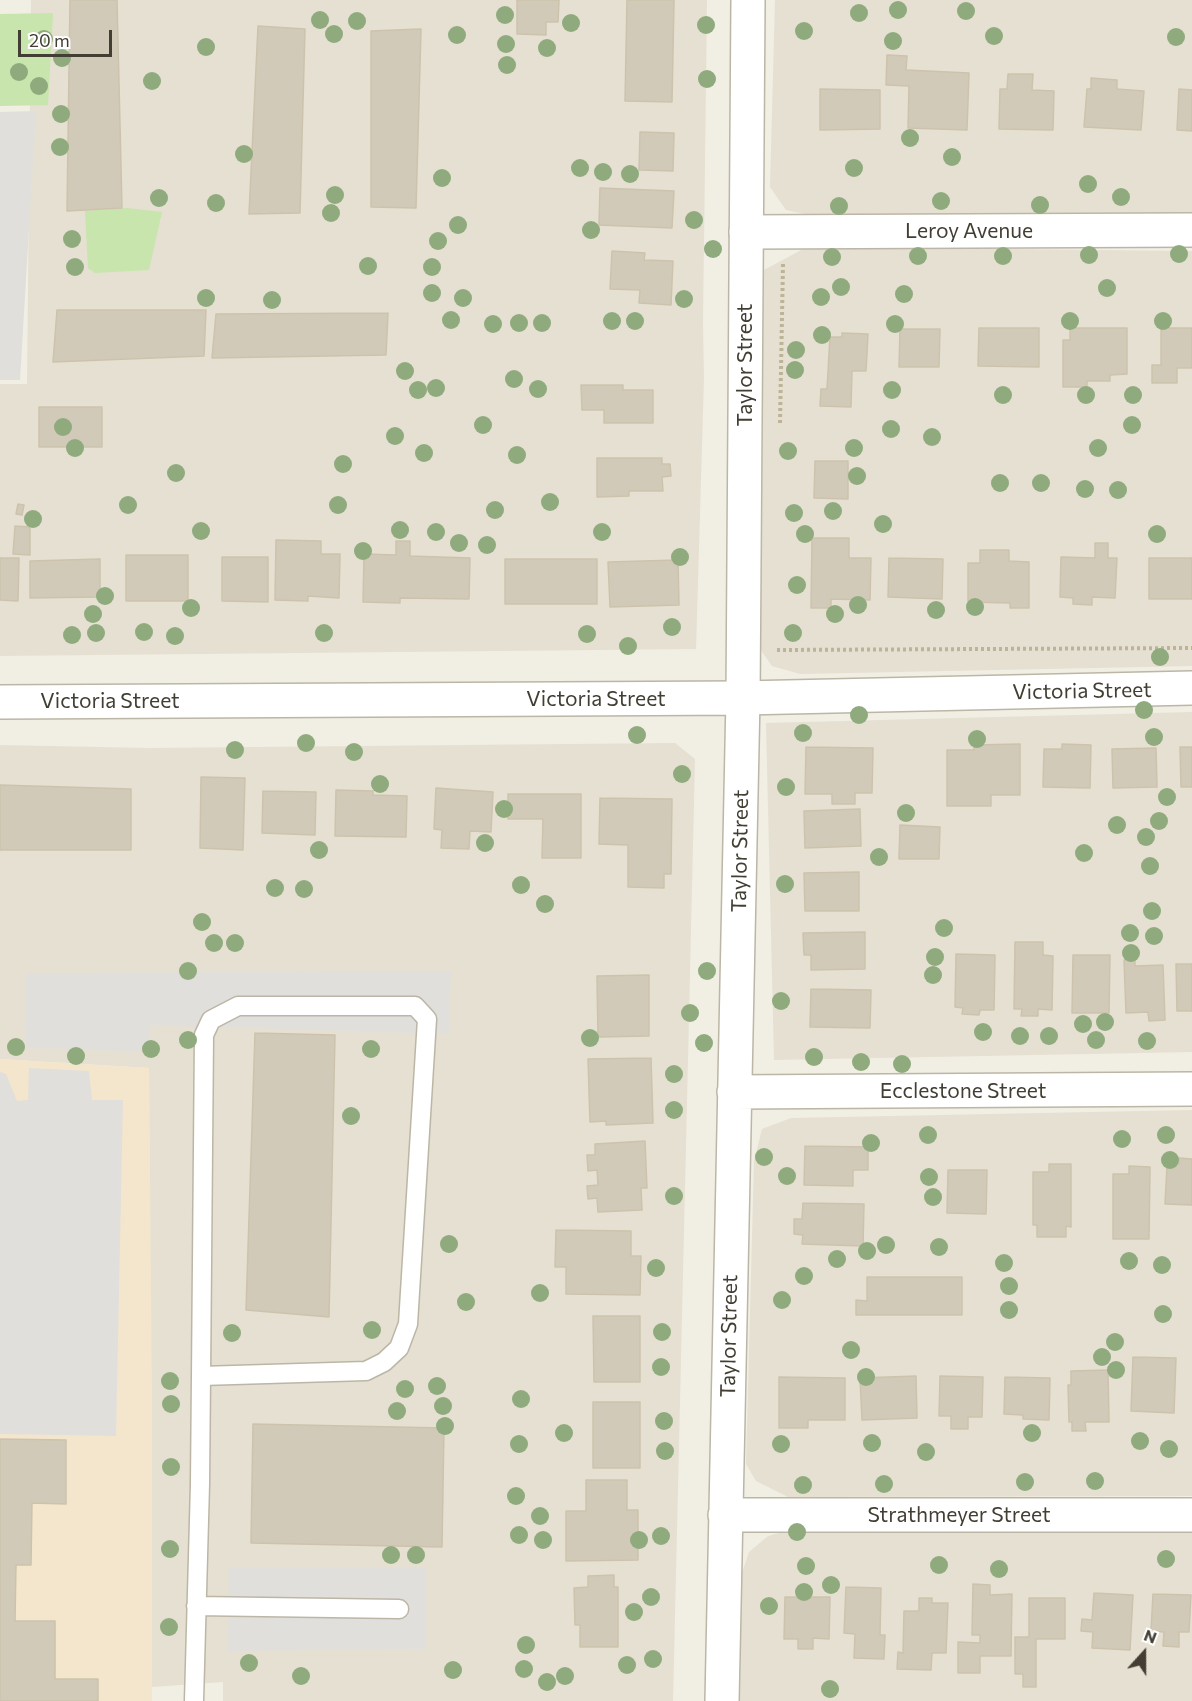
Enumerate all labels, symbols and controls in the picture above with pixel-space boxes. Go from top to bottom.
scale bar [21,18,116,56]
text: 20 m [29,29,70,51]
street label: Leroy Avenue [905,218,1033,244]
street label: Taylor Street [732,304,758,426]
street label: Victoria Street [1012,677,1152,705]
street label: Victoria Street [526,686,666,712]
street label: Victoria Street [40,688,180,714]
street label: Taylor Street [726,789,754,913]
street label: Ecclestone Street [880,1078,1046,1104]
street label: Taylor Street [715,1274,743,1398]
street label: Strathmeyer Street [868,1502,1050,1528]
north arrow [1114,1623,1174,1683]
text: N [1142,1625,1160,1647]

